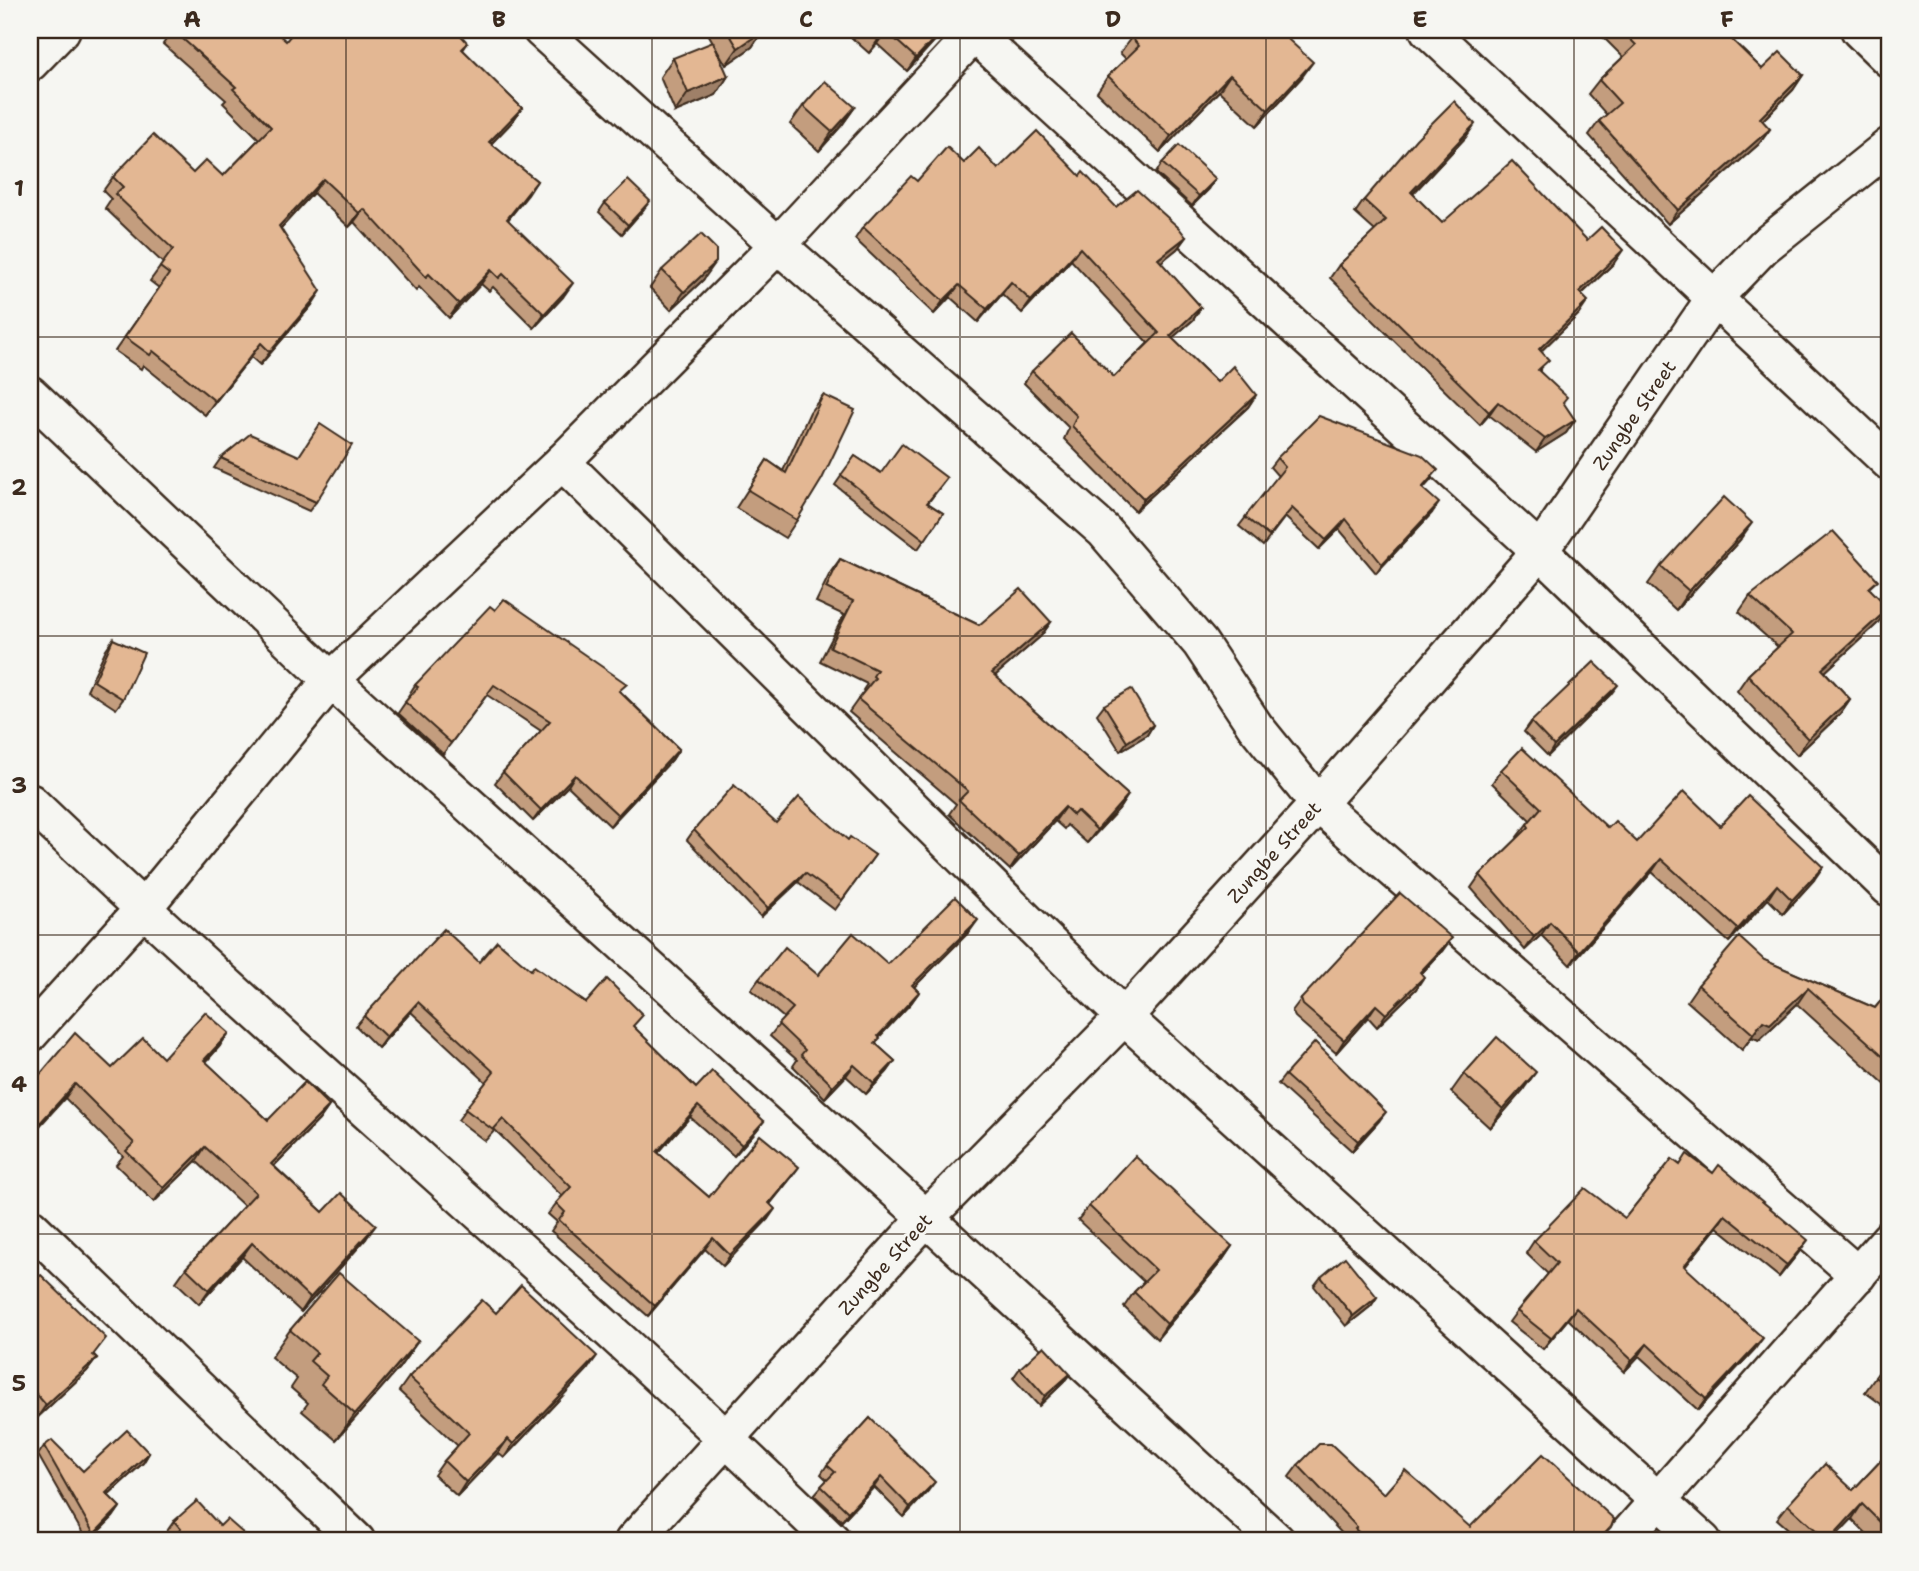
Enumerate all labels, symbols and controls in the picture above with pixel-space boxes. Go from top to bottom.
text: A [183,4,201,34]
text: B [492,4,506,34]
text: C [799,4,813,34]
text: D [1105,4,1121,34]
text: E [1412,4,1428,34]
text: F [1720,4,1734,34]
text: 1 [14,173,24,203]
street label: Zungbe Street [1587,355,1682,475]
text: 2 [11,472,27,502]
text: 3 [11,770,27,800]
street label: Zungbe Street [1222,796,1327,909]
text: 4 [11,1069,27,1099]
street label: Zungbe Street [833,1208,938,1321]
text: 5 [12,1368,26,1398]

